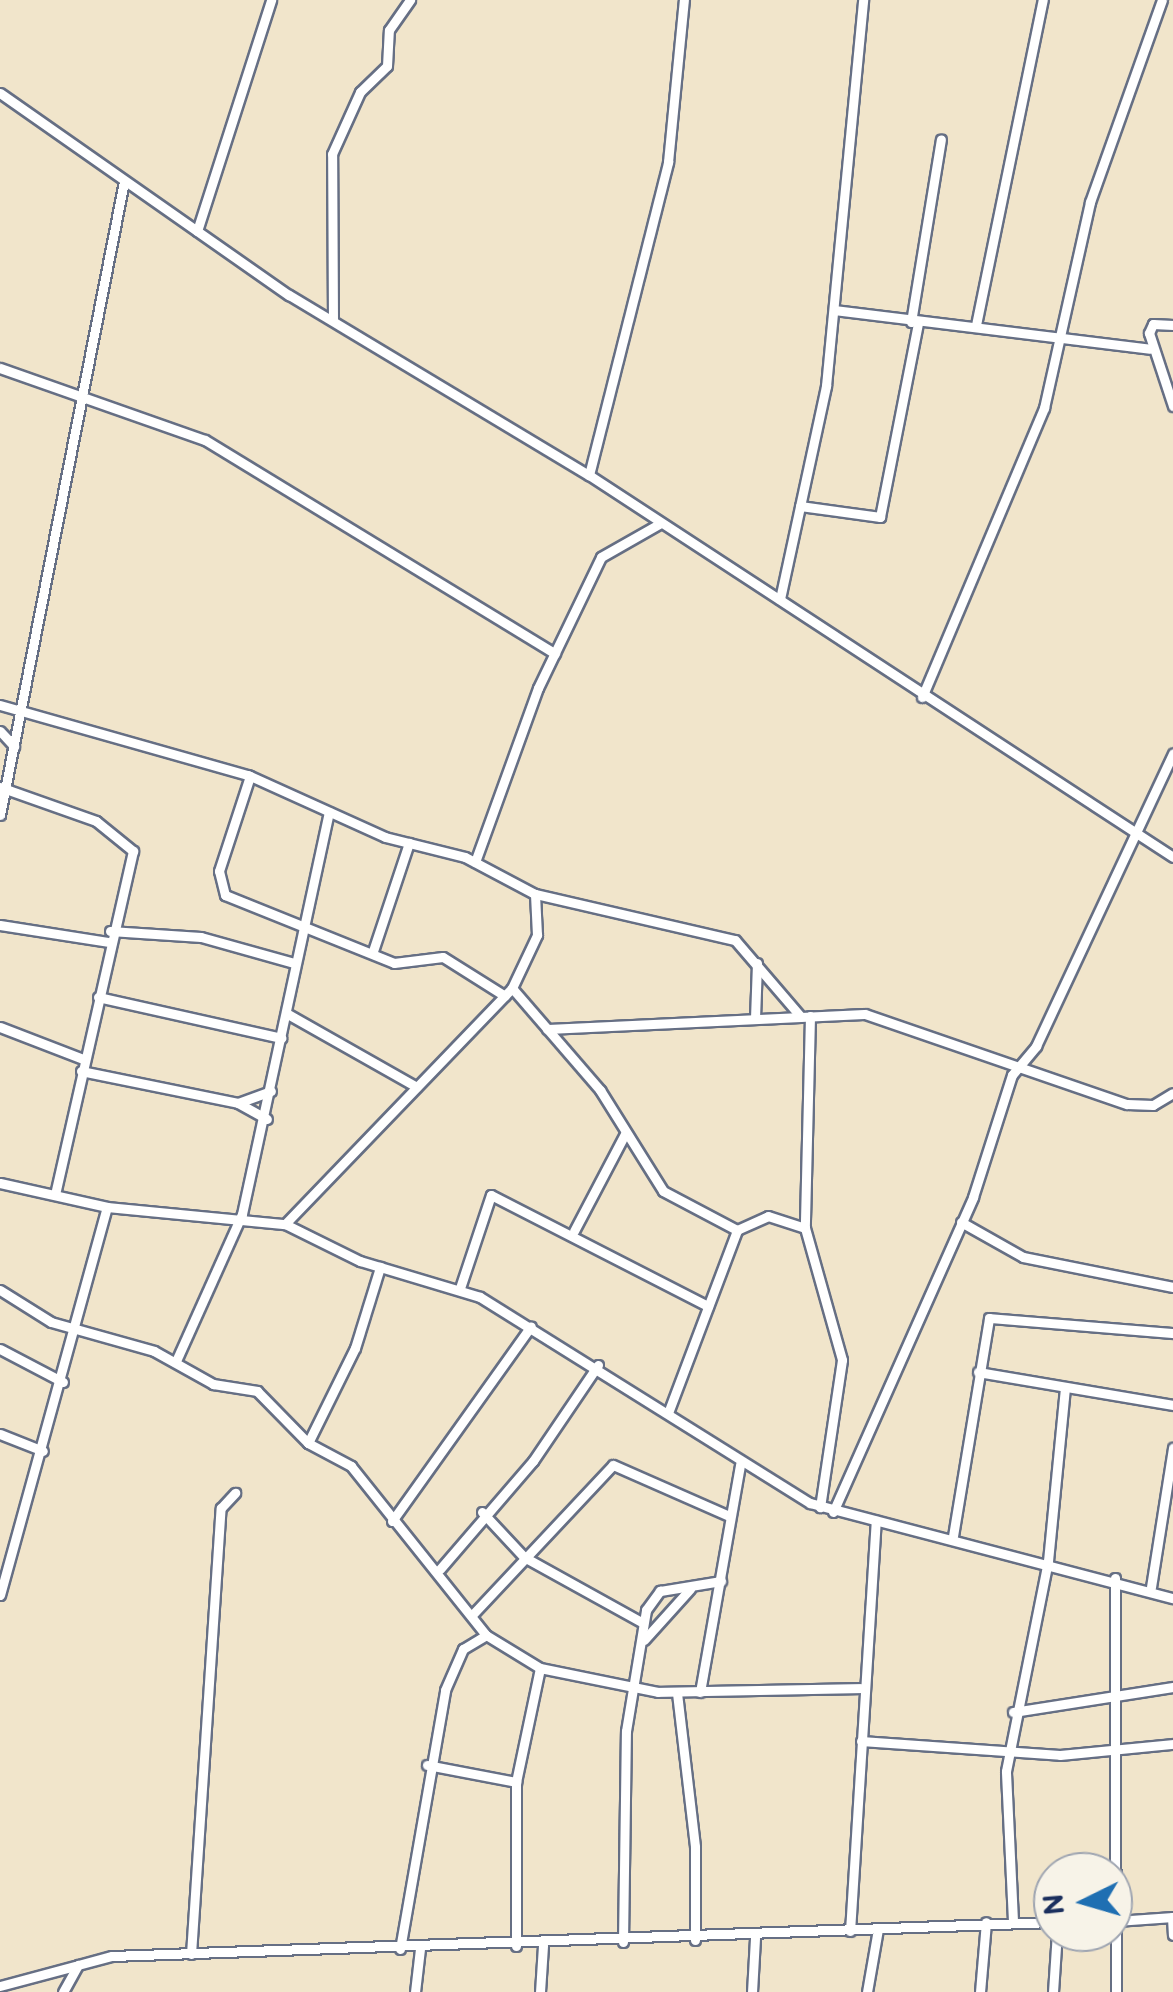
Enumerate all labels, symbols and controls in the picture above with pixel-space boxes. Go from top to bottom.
north arrow [1033,1852,1133,1952]
text: N [1037,1893,1072,1916]

